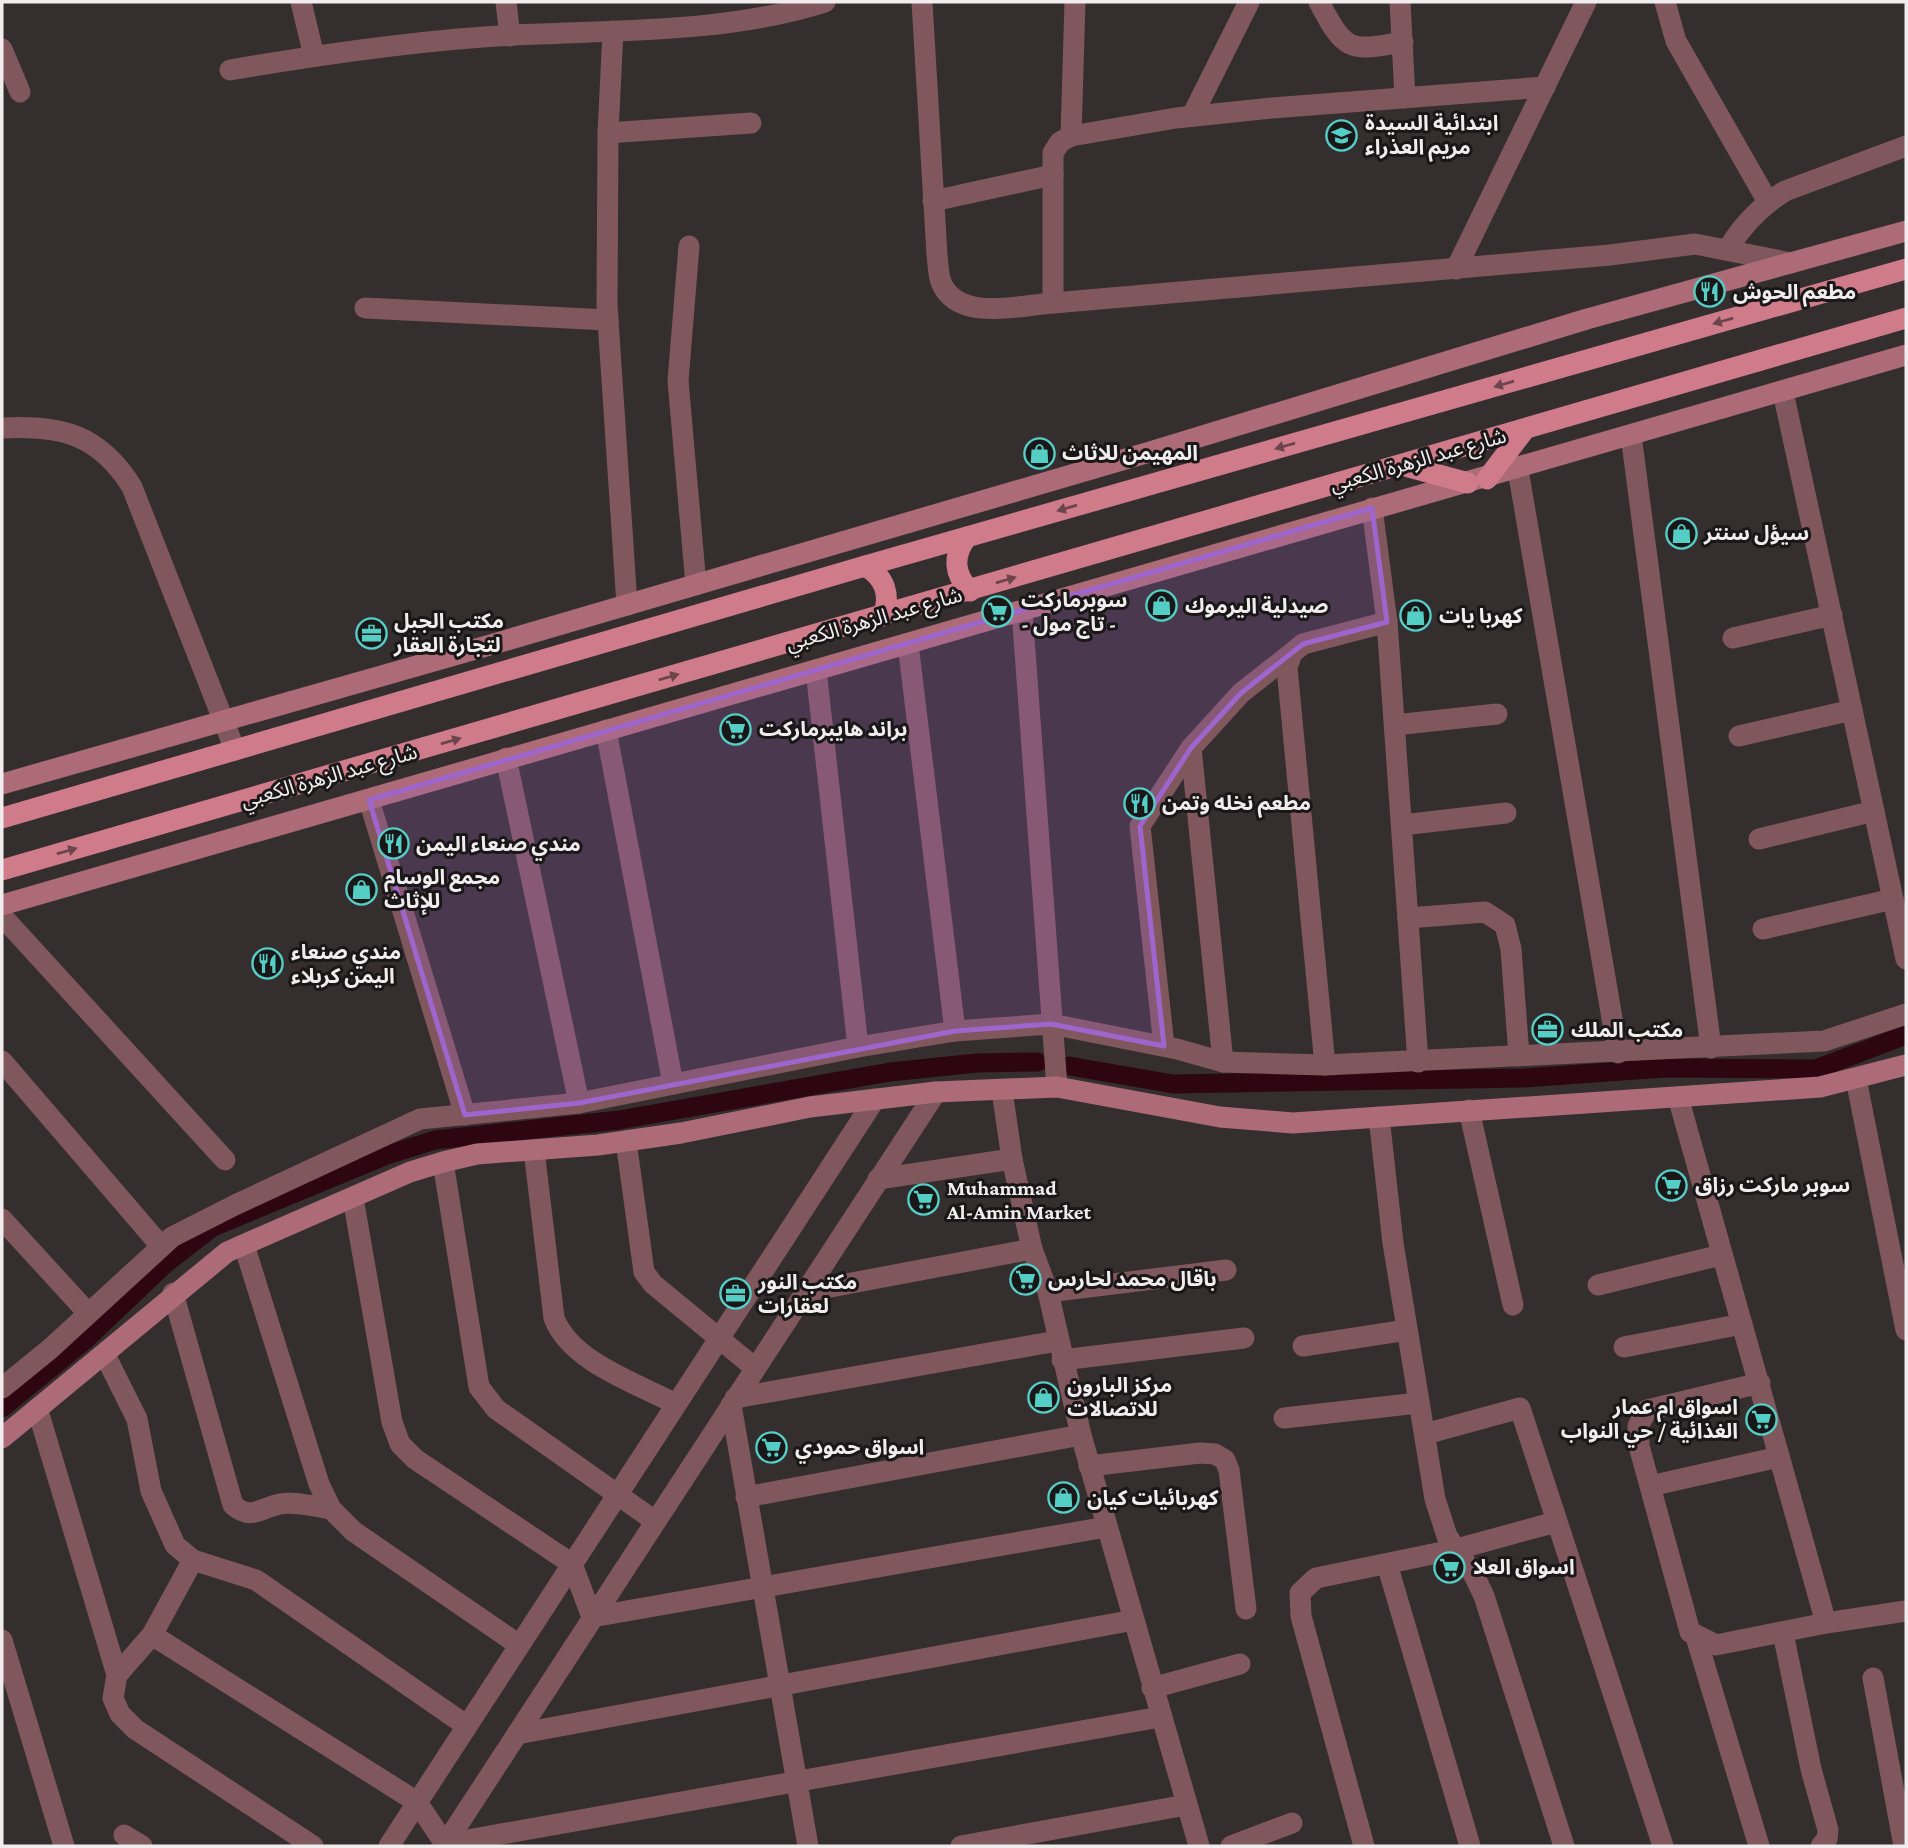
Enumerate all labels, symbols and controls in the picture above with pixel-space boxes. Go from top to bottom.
place label: ابتدائية السيدة مريم العذراء [1365,111,1499,162]
school or university icon: ابتدائية السيدة مريم العذراء [1325,118,1359,152]
restaurant icon: مطعم الحوش [1693,275,1727,309]
place label: مطعم الحوش [1733,280,1856,307]
one-way arrow [1712,317,1733,327]
one-way arrow [1493,379,1514,389]
street label: شارع عبد الزهرة الكعبي [1327,423,1510,500]
shop icon: المهيمن للاثاث [1022,436,1056,470]
place label: المهيمن للاثاث [1062,441,1198,465]
one-way arrow [1274,441,1296,452]
one-way arrow [1056,504,1077,514]
shop icon: سيؤل سنتر [1664,516,1698,550]
place label: سيؤل سنتر [1703,521,1809,545]
one-way arrow [995,575,1016,585]
street label: شارع عبد الزهرة الكعبي [783,582,966,659]
place label: سوبرماركت - تاج مول - [1021,588,1127,639]
shop icon: صيدلية اليرموك [1145,589,1179,623]
place label: صيدلية اليرموك [1185,594,1329,618]
supermarket icon: سوبرماركت - تاج مول - [981,595,1015,629]
shop icon: كهربا يات [1399,599,1433,633]
place label: كهربا يات [1439,604,1523,628]
place label: مكتب الجبل لتجارة العقار [393,609,504,657]
office icon: مكتب الجبل لتجارة العقار [354,616,388,650]
one-way arrow [659,672,680,682]
supermarket icon: براند هايبرماركت [719,712,753,746]
place label: براند هايبرماركت [759,717,908,741]
one-way arrow [440,735,461,745]
street label: شارع عبد الزهرة الكعبي [238,739,421,816]
restaurant icon: مطعم نخله وتمن [1122,786,1156,820]
place label: مطعم نخله وتمن [1162,791,1311,818]
restaurant icon: مندي صنعاء اليمن [376,827,410,861]
place label: مندي صنعاء اليمن [416,832,581,861]
one-way arrow [57,846,78,856]
place label: مجمع الوسام للإثاث [384,865,500,915]
shop icon: مجمع الوسام للإثاث [344,872,378,906]
place label: مندي صنعاء اليمن كربلاء [291,940,401,988]
restaurant icon: مندي صنعاء اليمن كربلاء [251,947,285,981]
office icon: مكتب الملك [1531,1013,1565,1047]
place label: مكتب الملك [1571,1018,1683,1042]
supermarket icon: سوبر ماركت رزاق [1655,1168,1689,1202]
place label: سوبر ماركت رزاق [1695,1173,1850,1197]
place label: Muhammad Al-Amin Market [946,1176,1092,1224]
supermarket icon: Muhammad Al-Amin Market [907,1183,941,1217]
supermarket icon: باقال محمد لحارس [1008,1262,1042,1296]
place label: باقال محمد لحارس [1048,1267,1217,1291]
place label: مكتب النور لعقارات [757,1270,857,1318]
office icon: مكتب النور لعقارات [718,1277,752,1311]
place label: مركز البارون للاتصالات [1067,1373,1172,1421]
shop icon: مركز البارون للاتصالات [1027,1380,1061,1414]
place label: اسواق ام عمار الغذائية / حي النواب [1561,1395,1738,1448]
supermarket icon: اسواق ام عمار الغذائية / حي النواب [1744,1402,1778,1436]
supermarket icon: اسواق حمودي [755,1430,789,1464]
place label: اسواق حمودي [795,1435,924,1464]
shop icon: كهربائيات كيان [1047,1481,1081,1515]
place label: كهربائيات كيان [1087,1486,1219,1510]
supermarket icon: اسواق العلا [1433,1550,1467,1584]
place label: اسواق العلا [1473,1555,1575,1579]

